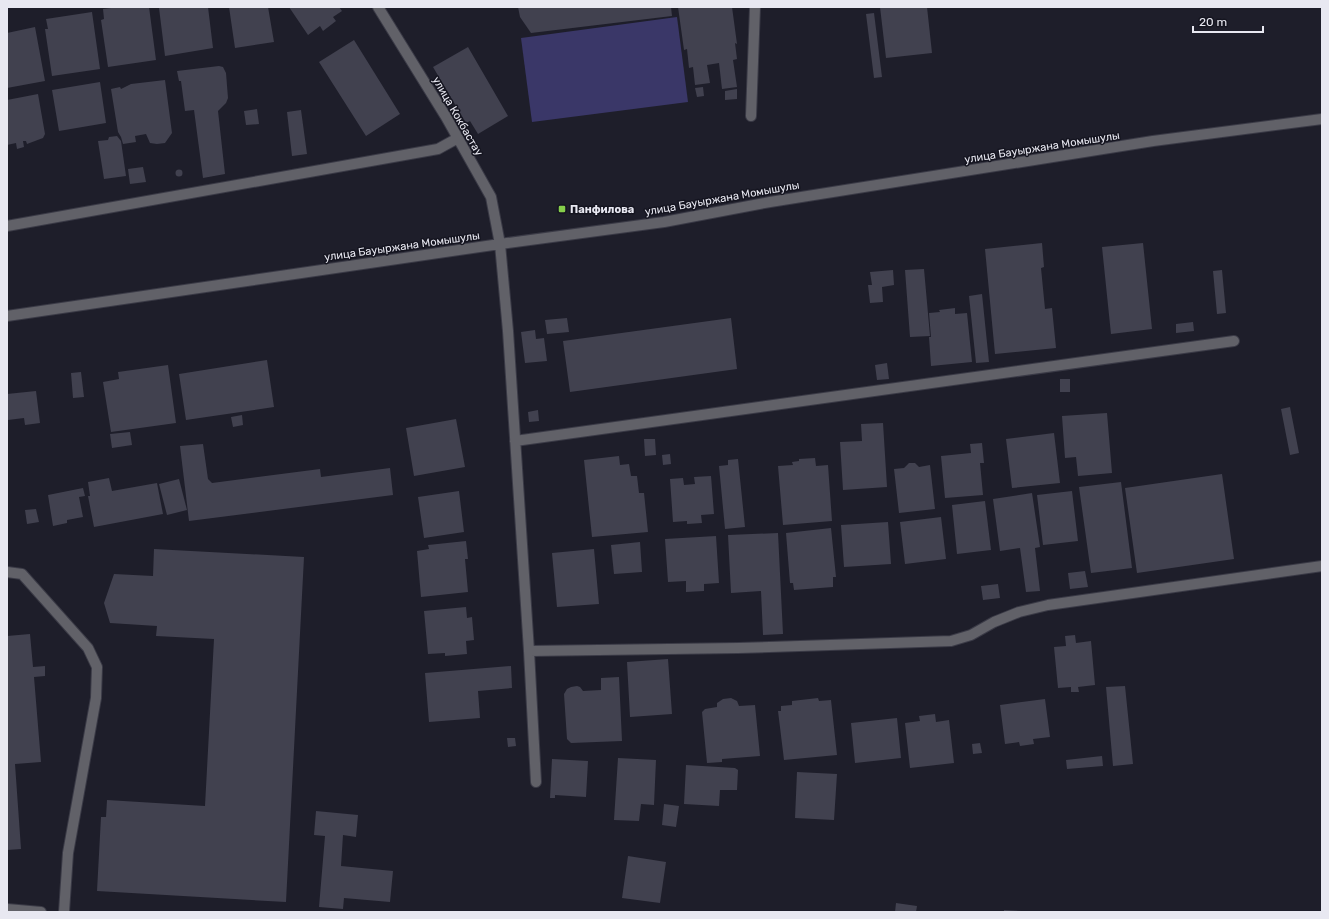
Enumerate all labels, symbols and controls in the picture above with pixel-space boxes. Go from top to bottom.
scale bar [1193,8,1263,34]
text: 20 m [1199,15,1227,29]
street label: улица Кокбастау [430,74,486,158]
street label: улица Бауыржана Момышулы [964,129,1121,166]
street label: улица Бауыржана Момышулы [644,178,801,219]
place label: Панфилова [570,203,634,216]
marker: Панфилова [557,204,567,214]
street label: улица Бауыржана Момышулы [323,229,481,264]

